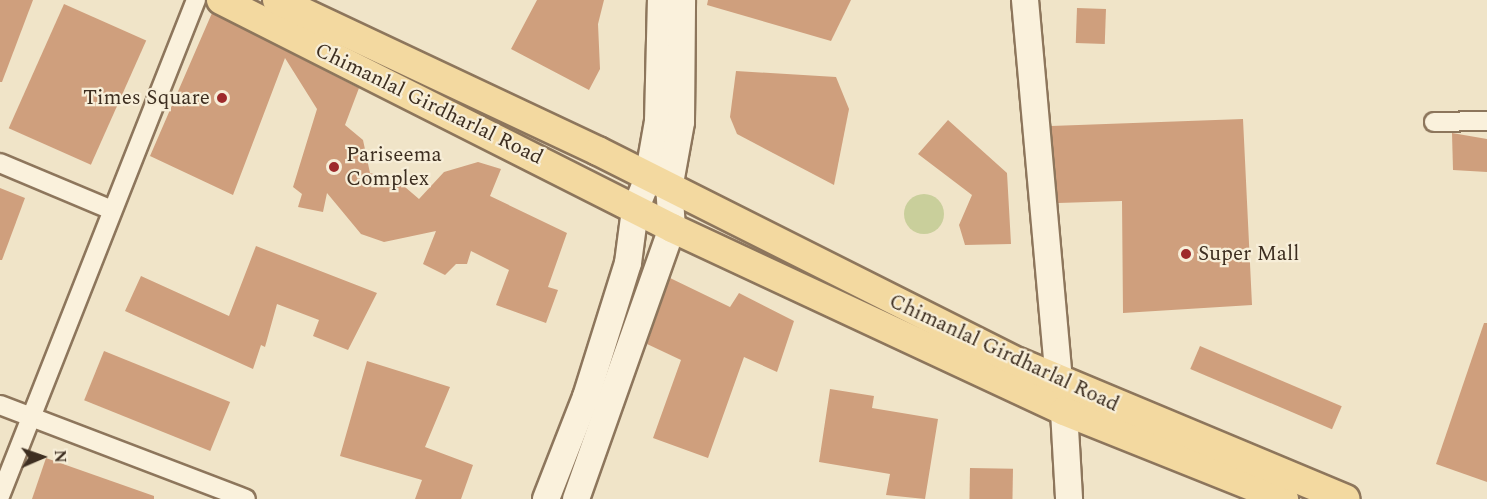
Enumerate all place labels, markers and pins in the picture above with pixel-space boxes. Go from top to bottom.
place label: Times Square [83,85,210,111]
marker: Times Square [215,91,229,105]
place label: Pariseema Complex [346,142,442,192]
marker: Pariseema Complex [327,160,341,174]
place label: Super Mall [1198,241,1299,267]
marker: Super Mall [1179,247,1193,261]

